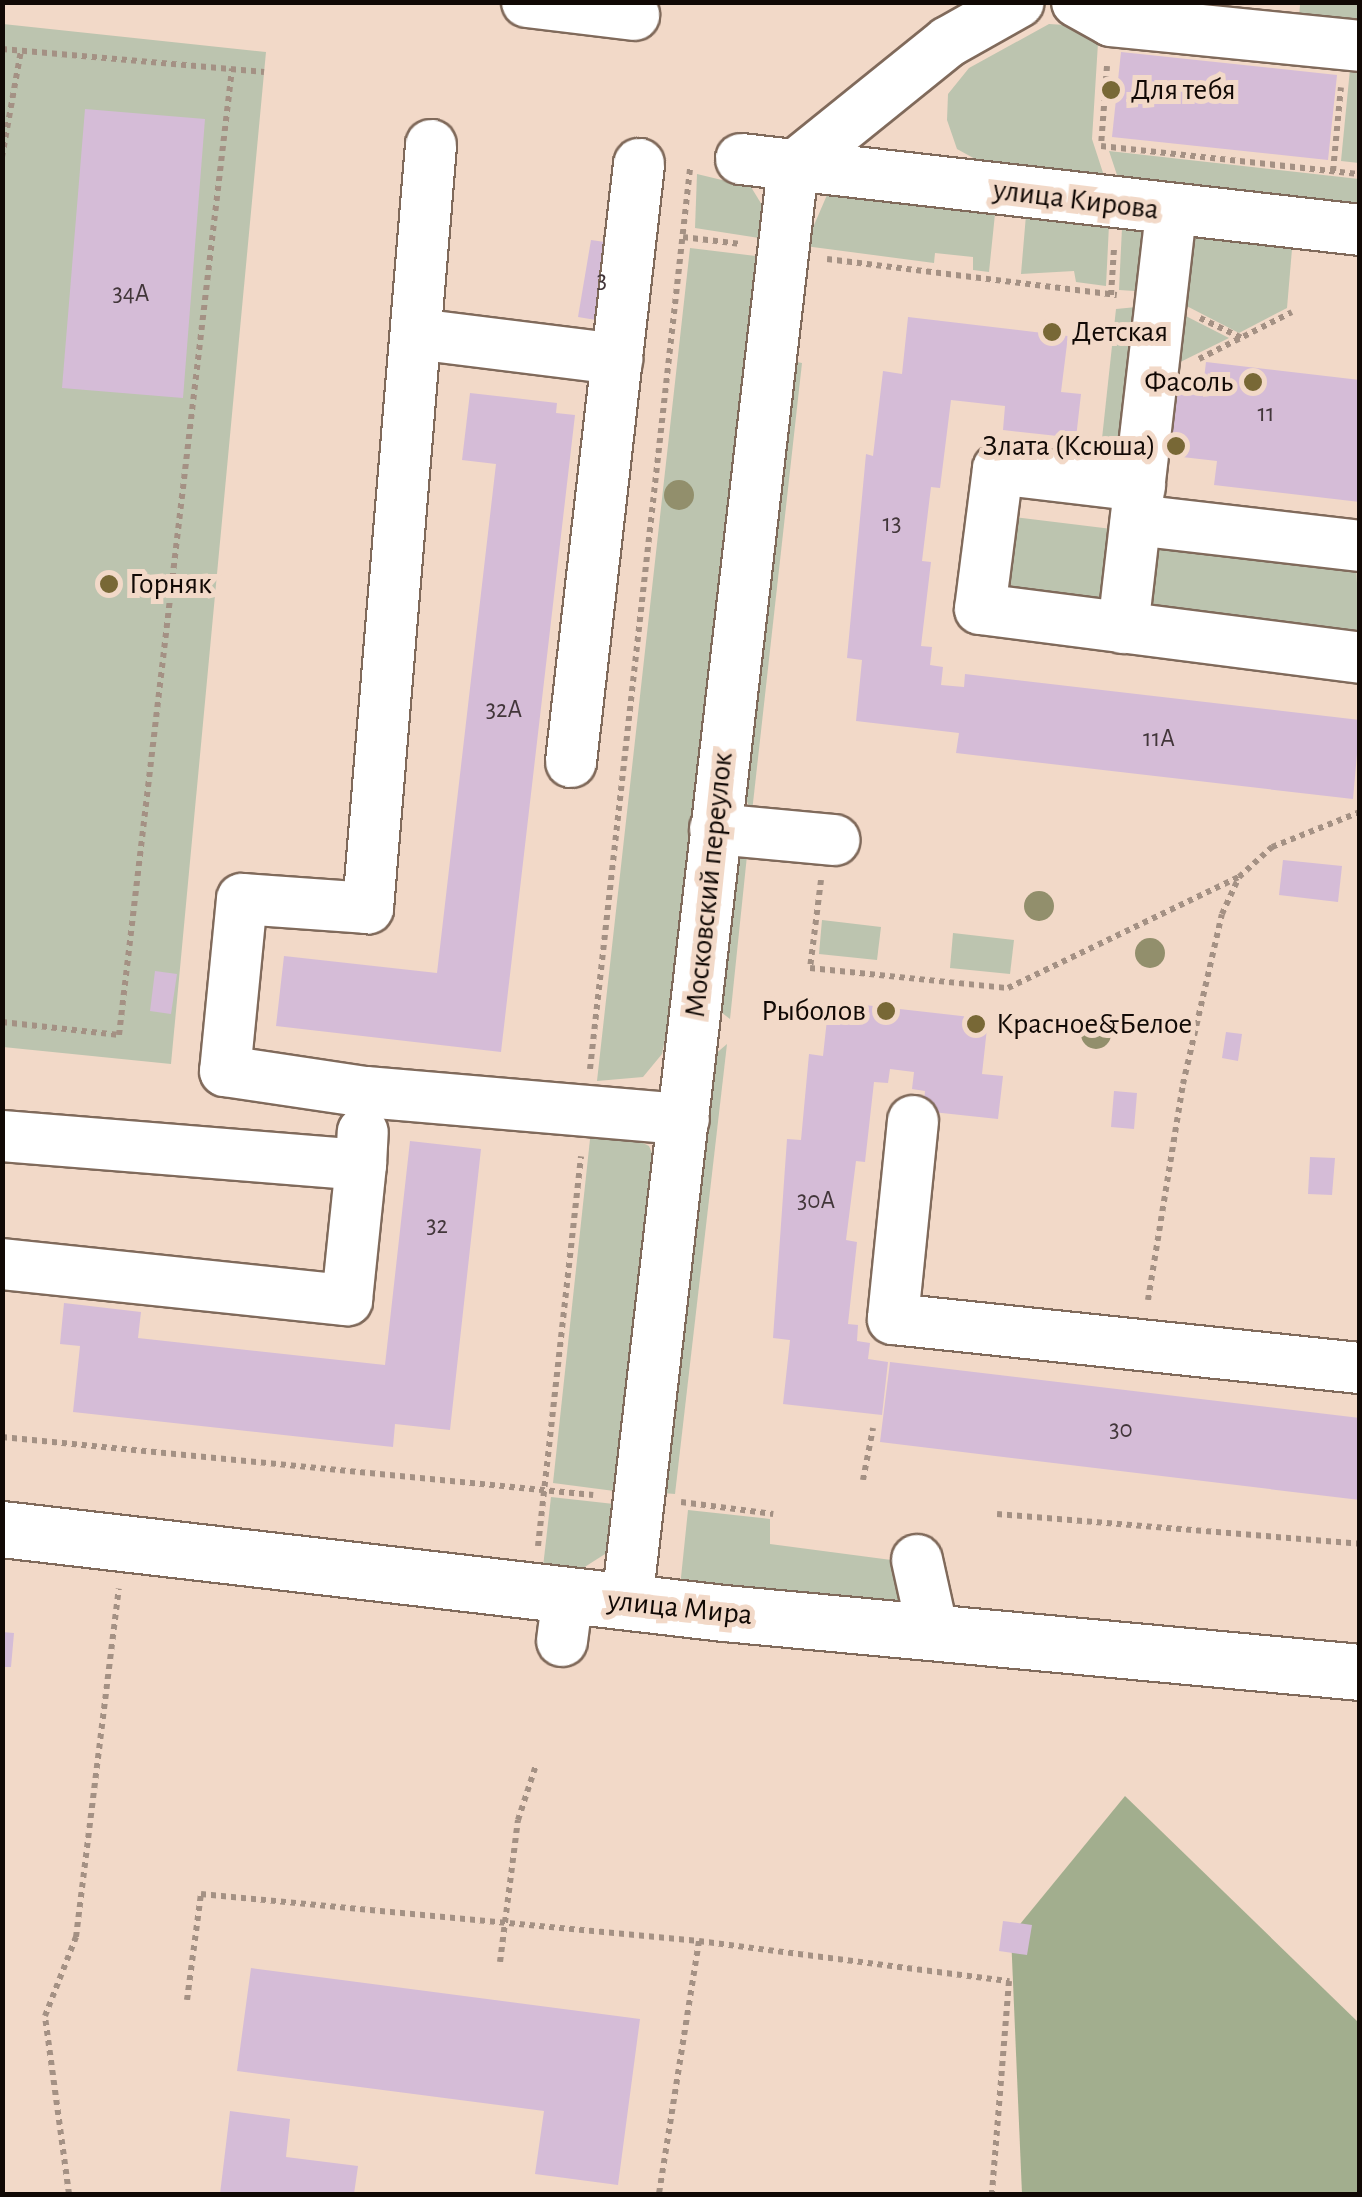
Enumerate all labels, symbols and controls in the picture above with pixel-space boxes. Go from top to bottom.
place label: Для тебя [1131,72,1236,108]
marker: Для тебя [1100,79,1122,101]
street label: улица Кирова [991,172,1161,228]
house number: 3 [597,266,607,296]
house number: 34А [112,279,150,309]
place label: Детская [1072,314,1168,350]
marker: Детская [1041,321,1063,343]
place label: Фасоль [1144,364,1233,400]
marker: Фасоль [1242,371,1264,393]
house number: 11 [1257,399,1275,429]
place label: Злата (Ксюша) [983,428,1156,464]
marker: Злата (Ксюша) [1165,435,1187,457]
house number: 13 [883,509,901,539]
place label: Горняк [129,566,212,602]
marker: Горняк [98,573,120,595]
house number: 32А [486,695,522,725]
house number: 11А [1143,724,1175,754]
street label: Московский переулок [677,751,741,1019]
place label: Рыболов [761,993,866,1029]
marker: Рыболов [875,1000,897,1022]
place label: Красное&Белое [996,1006,1192,1042]
marker: Красное&Белое [965,1013,987,1035]
house number: 30А [797,1186,835,1216]
house number: 32 [426,1211,448,1241]
house number: 30 [1109,1415,1133,1445]
street label: улица Мира [606,1582,754,1634]

